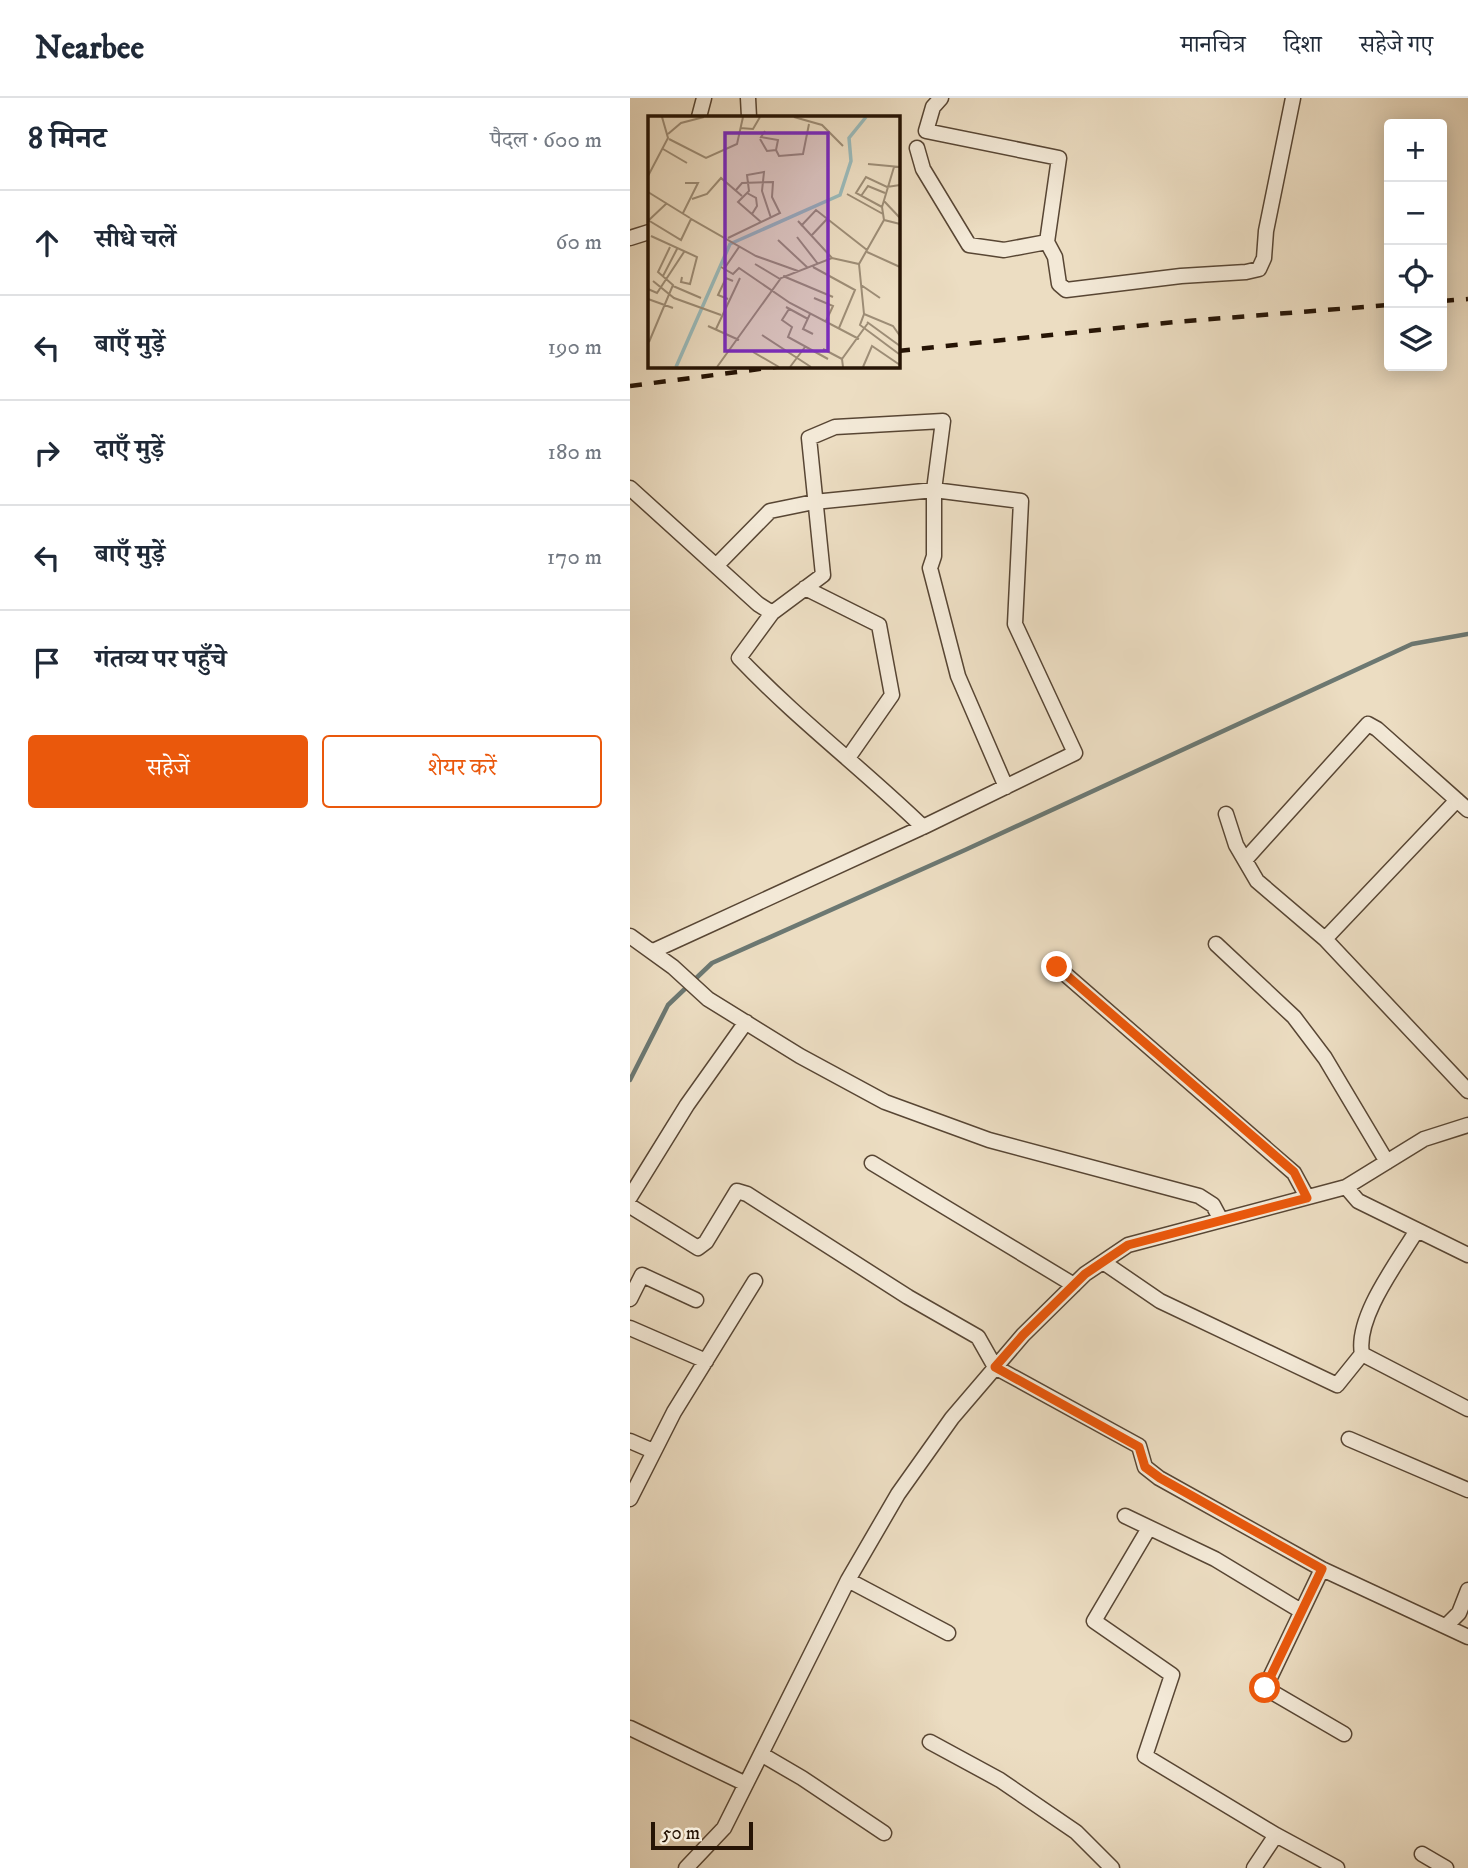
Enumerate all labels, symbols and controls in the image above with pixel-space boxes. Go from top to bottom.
text: Nearbee [35,28,144,69]
text: मानचित्र [1180,30,1245,60]
text: दिशा [1283,30,1322,60]
text: सहेजे गए [1360,30,1433,60]
inset map [648,116,900,368]
map controls [1384,119,1447,371]
button: + [1384,119,1447,182]
text: 8 मिनट [28,121,106,158]
text: पैदल · 600 m [490,126,602,155]
button: − [1384,182,1447,245]
text: सीधे चलें [95,223,176,256]
icon: ahead [28,224,66,262]
text: 60 m [555,228,602,257]
button: locate [1384,245,1447,308]
button: layers [1384,308,1447,371]
text: बाएँ मुड़ें [95,328,165,361]
icon: left [28,329,66,367]
text: 190 m [548,333,602,362]
text: दाएँ मुड़ें [95,433,164,466]
icon: right [28,434,66,472]
text: 180 m [547,438,602,467]
text: बाएँ मुड़ें [95,538,165,571]
icon: left [28,539,66,577]
text: 170 m [547,543,602,572]
text: गंतव्य पर पहुँचे [95,643,226,676]
icon: arrive [28,644,66,682]
button: सहेजें [28,735,308,808]
button: शेयर करें [322,735,602,808]
route end [1041,951,1072,982]
route start [1249,1672,1280,1703]
scale bar [651,1819,752,1851]
text: 50 m [662,1822,700,1845]

